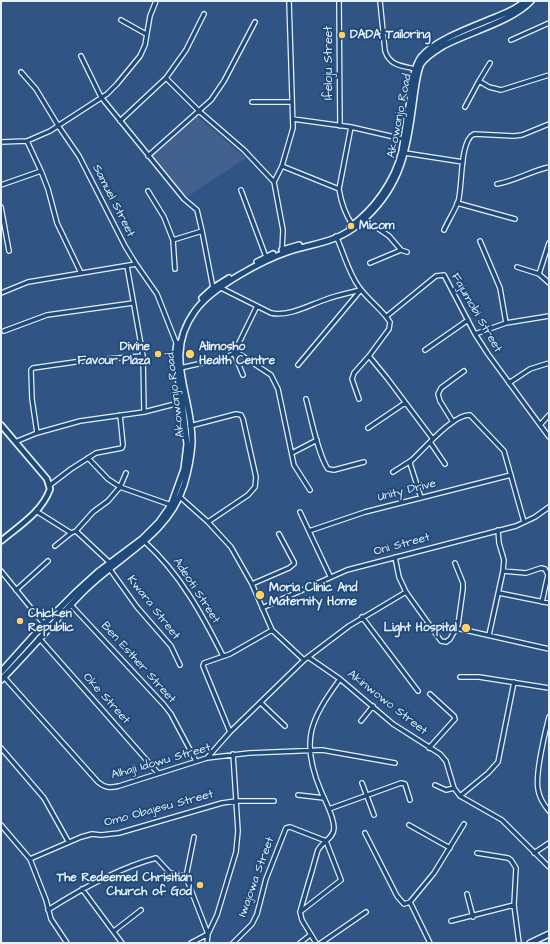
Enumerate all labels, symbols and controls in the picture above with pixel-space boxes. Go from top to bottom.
street label: Ifeloju Street [322,26,336,100]
place label: DADA Tailoring [350,28,430,42]
marker: DADA Tailoring [337,30,347,40]
street label: Akowonjo Road [385,73,415,159]
street label: Samuel Street [89,162,137,240]
place label: Micom [359,219,394,233]
marker: Micom [346,221,356,231]
street label: Fajumobi Street [447,271,505,355]
place label: Divine Favour Plaza [77,340,150,368]
place label: Alimosho Health Centre [199,340,275,368]
marker: Alimosho Health Centre [184,348,196,360]
marker: Divine Favour Plaza [153,349,163,359]
street label: Akowonjo Road [164,352,188,438]
street label: Unity Drive [376,477,438,505]
street label: Oni Street [372,531,432,559]
street label: Adeoti Street [169,555,223,627]
street label: Kwara Street [123,573,183,643]
place label: Moria Clinic And Maternity Home [269,581,357,609]
marker: Moria Clinic And Maternity Home [254,589,266,601]
place label: Chicken Republic [28,607,74,635]
marker: Chicken Republic [15,616,25,626]
street label: Ben Esther Street [98,619,178,707]
place label: Light Hospital [384,621,457,635]
marker: Light Hospital [460,622,472,634]
street label: Akinwowo Street [344,667,430,739]
street label: Oke Street [79,671,133,727]
street label: Alhaji Idowu Street [110,741,212,783]
street label: Omo Obajesu Street [103,788,215,830]
street label: Iwajowa Street [236,835,278,919]
place label: The Redeemed Chrisitian Church of God [57,871,192,899]
marker: The Redeemed Chrisitian Church of God [195,880,205,890]

